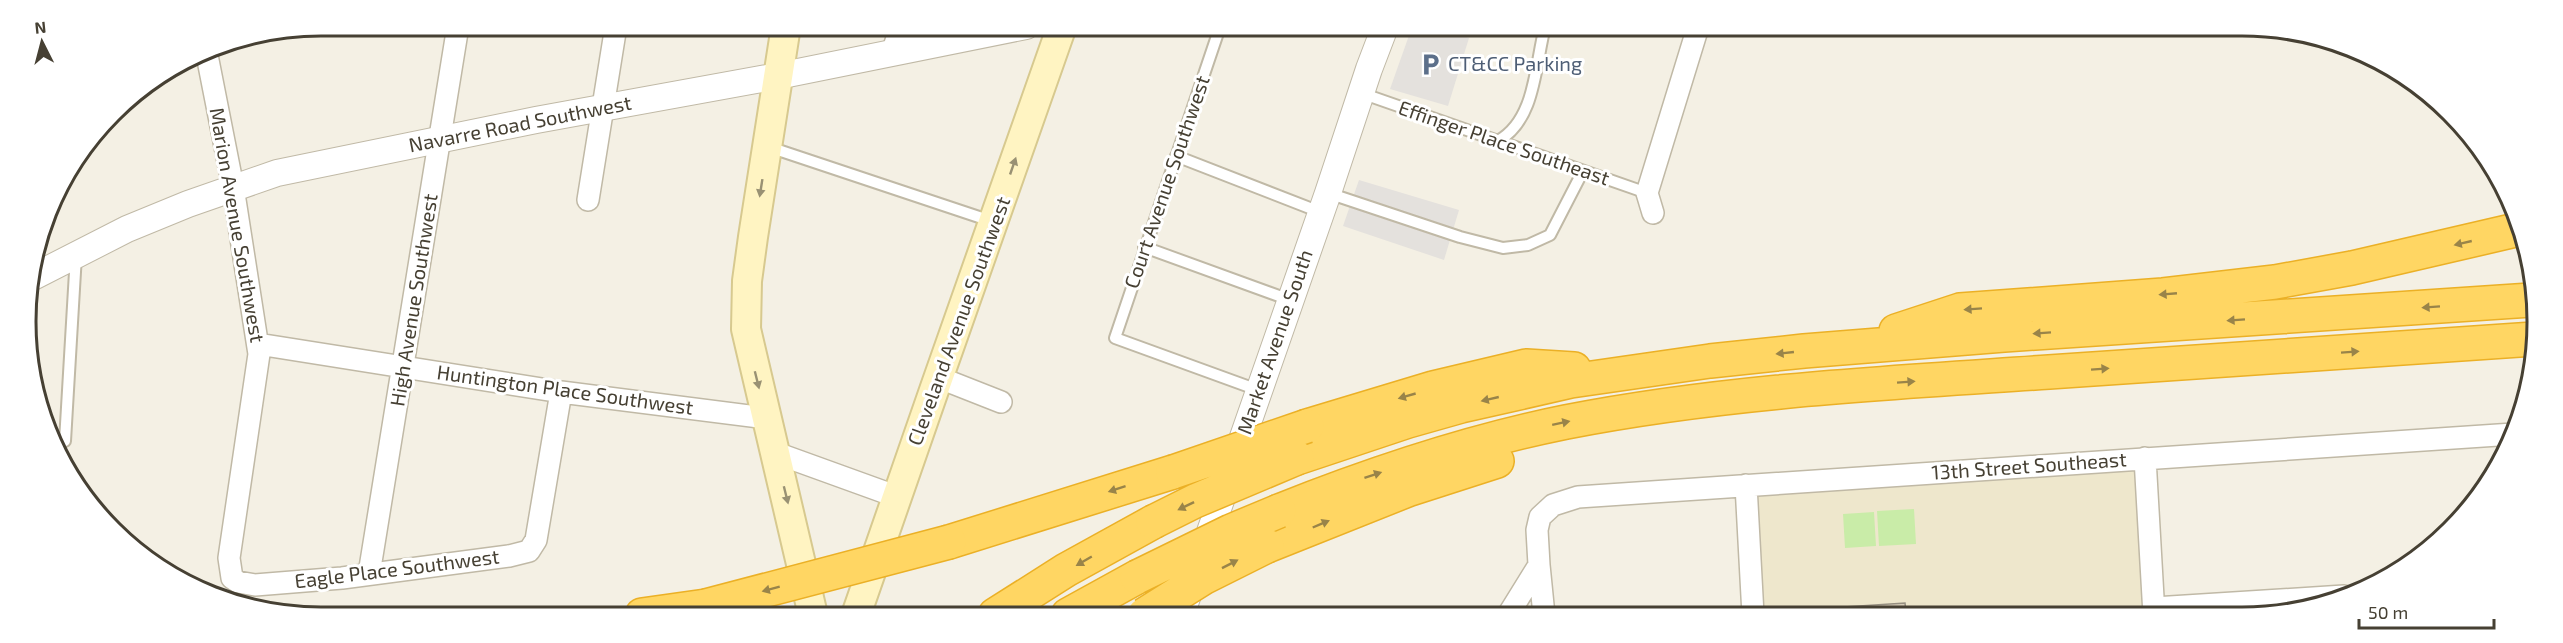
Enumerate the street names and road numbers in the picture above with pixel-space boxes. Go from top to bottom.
street label: Court Avenue Southwest [1118,72,1214,291]
street label: Navarre Road Southwest [406,90,633,156]
street label: Effinger Place Southeast [1396,95,1613,190]
street label: Marion Avenue Southwest [205,105,271,345]
street label: High Avenue Southwest [384,192,442,408]
street label: Cleveland Avenue Southwest [902,193,1014,448]
street label: Market Avenue South [1231,246,1317,437]
street label: Huntington Place Southwest [435,359,695,419]
street label: 13th Street Southeast [1931,446,2128,484]
street label: Eagle Place Southwest [293,543,501,592]

